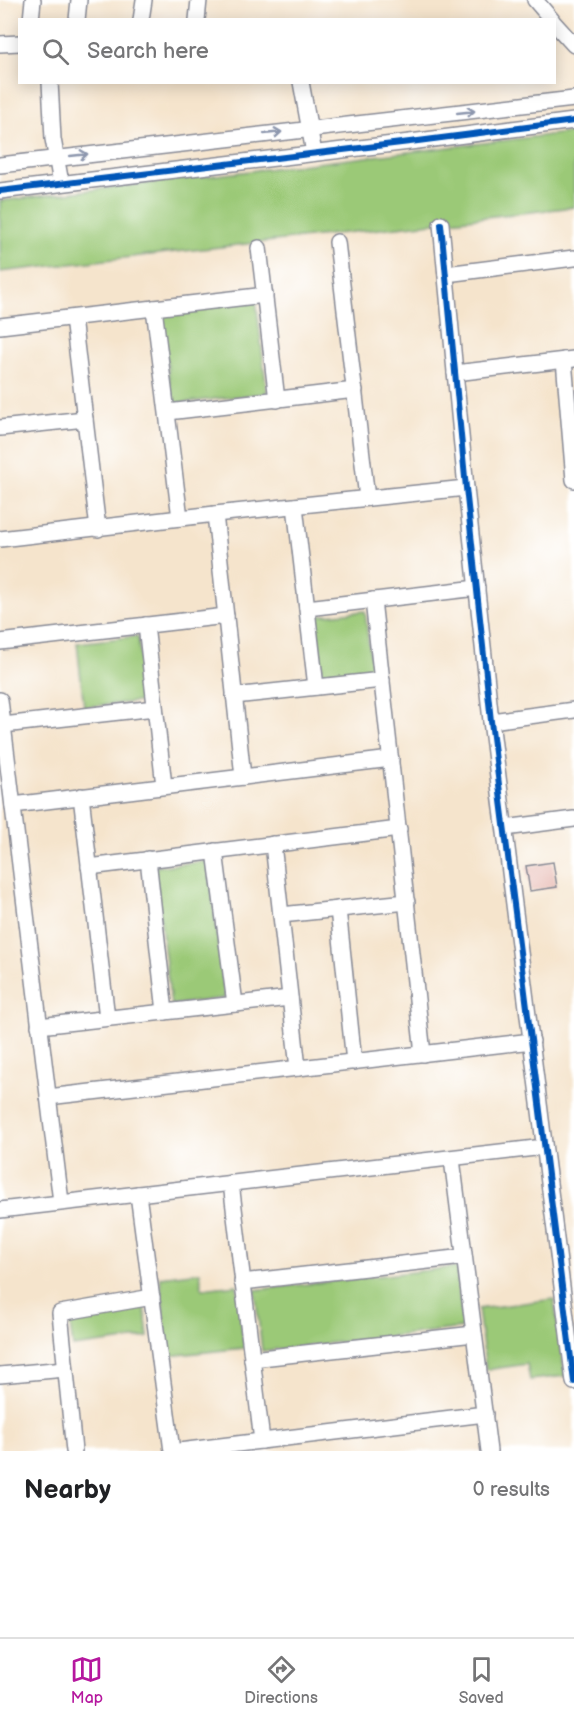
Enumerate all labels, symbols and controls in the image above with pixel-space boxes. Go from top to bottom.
search box [18,18,556,84]
icon: search [39,35,72,68]
text: Search here [87,38,209,65]
one-way arrow [456,106,476,117]
one-way arrow [262,127,282,138]
one-way arrow [68,149,88,160]
text: Nearby [24,1475,111,1506]
text: 0 results [473,1478,550,1502]
tab: Map [70,1653,103,1708]
tab: Directions [244,1653,318,1708]
tab: Saved [459,1653,504,1708]

